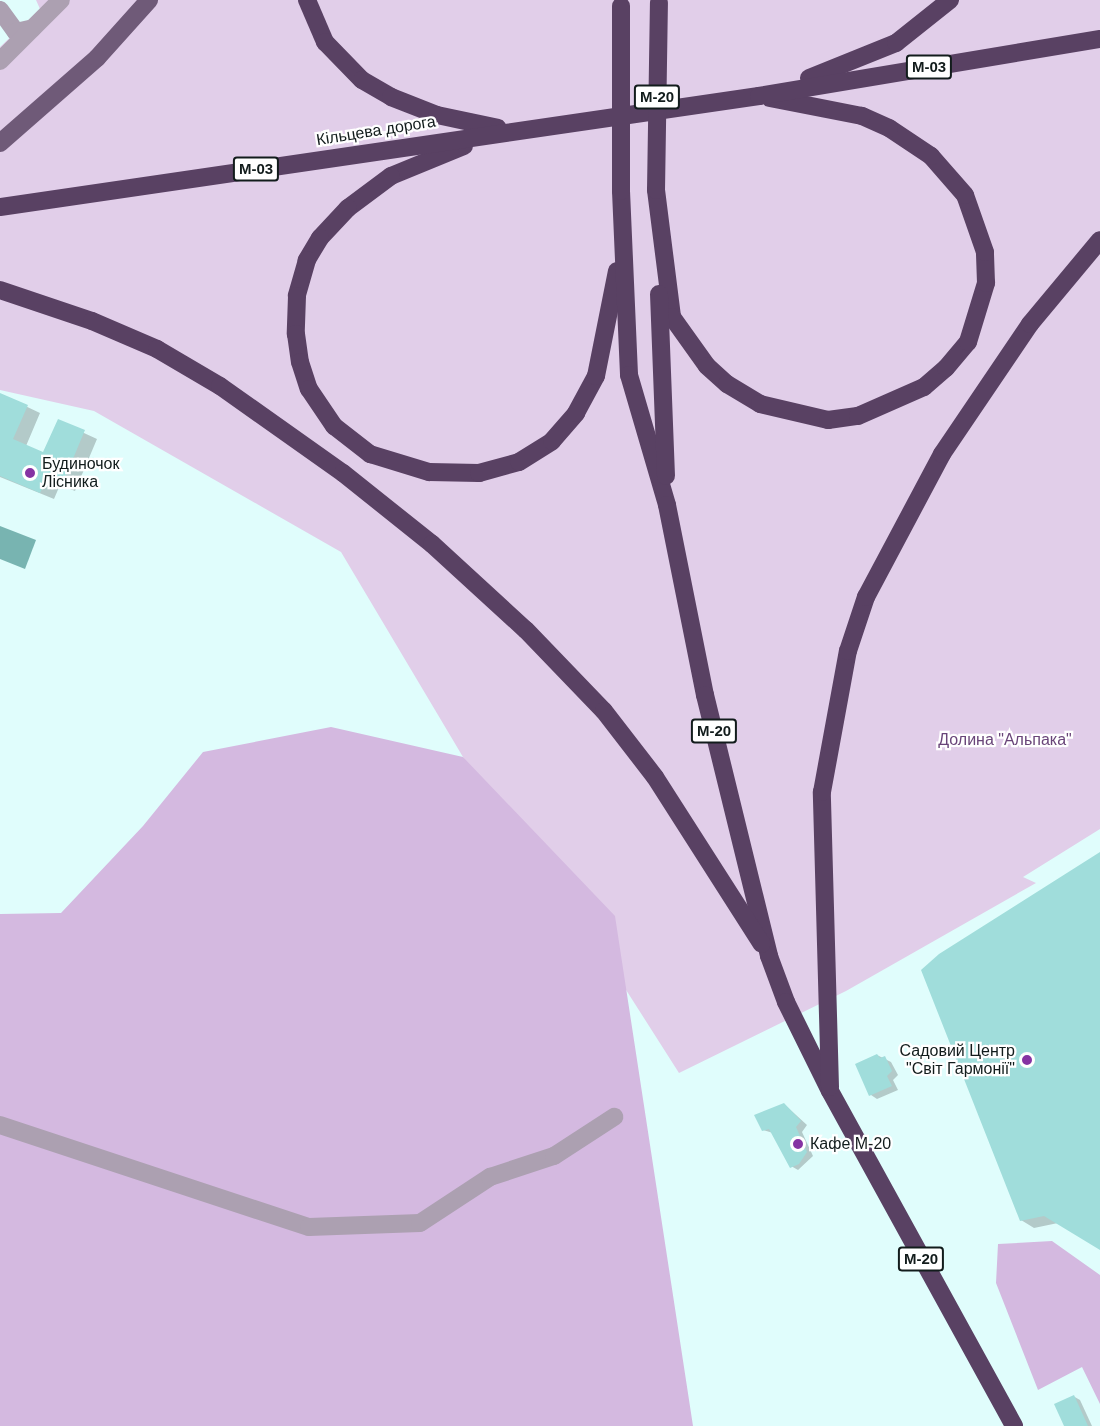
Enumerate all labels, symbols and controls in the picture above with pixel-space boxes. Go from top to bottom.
road number: М-03 [905,55,953,79]
road number: М-20 [633,85,681,109]
street label: Кільцева дорога [315,112,437,150]
road number: М-03 [232,157,280,181]
place label: Будиночок Лісника [42,454,120,492]
marker: Будиночок Лісника [23,466,37,480]
road number: М-20 [690,719,738,743]
park label: Долина "Альпака" [938,730,1072,750]
place label: Садовий Центр "Світ Гармонії" [900,1041,1015,1079]
marker: Садовий Центр "Світ Гармонії" [1020,1053,1034,1067]
place label: Кафе М-20 [810,1134,891,1154]
marker: Кафе М-20 [791,1137,805,1151]
road number: М-20 [897,1247,945,1271]

